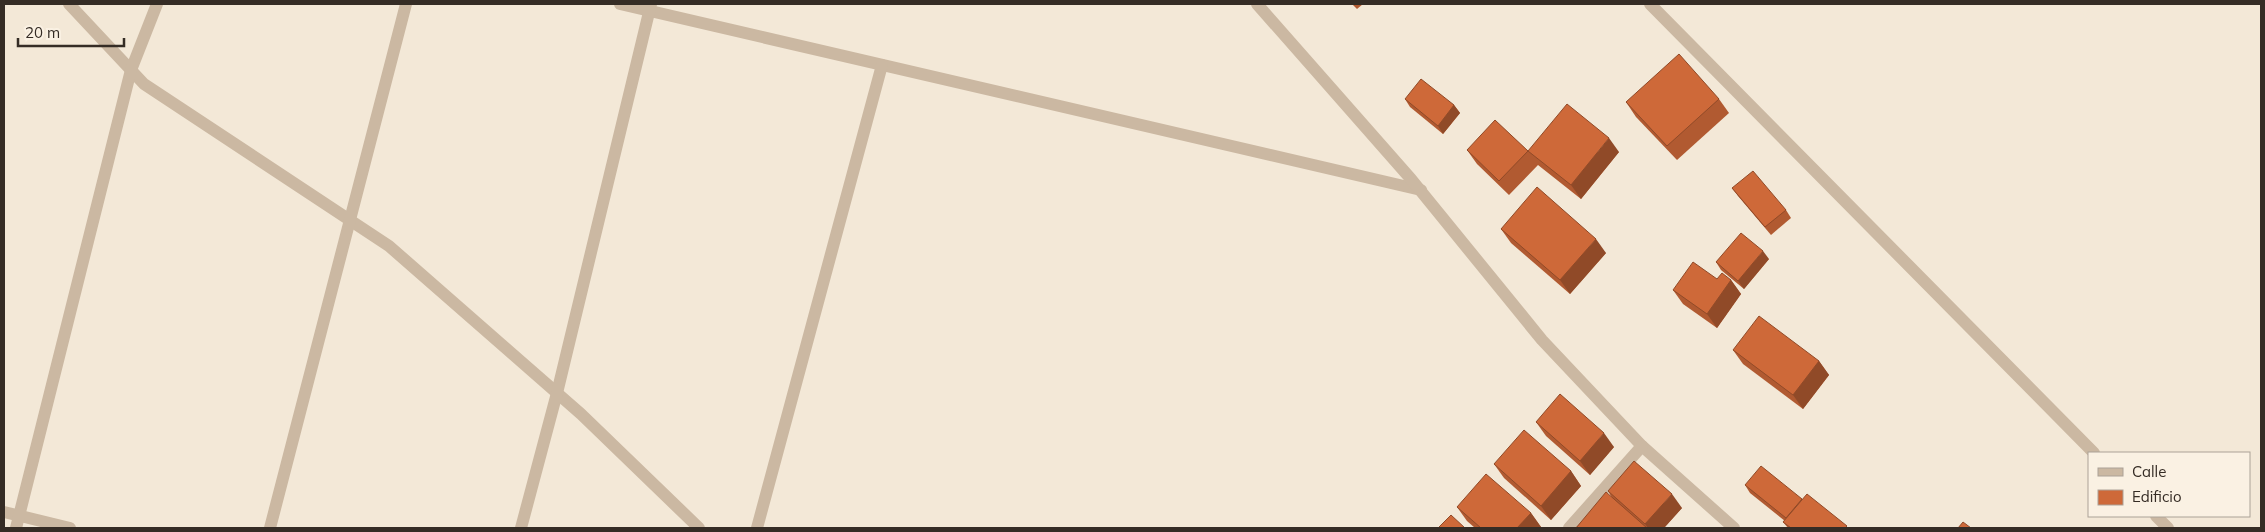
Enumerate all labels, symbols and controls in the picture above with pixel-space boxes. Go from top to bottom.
scale bar [18,15,124,47]
text: 20 m [25,23,60,42]
legend [2088,452,2250,517]
text: Calle [2132,462,2166,481]
text: Edificio [2132,487,2182,506]

